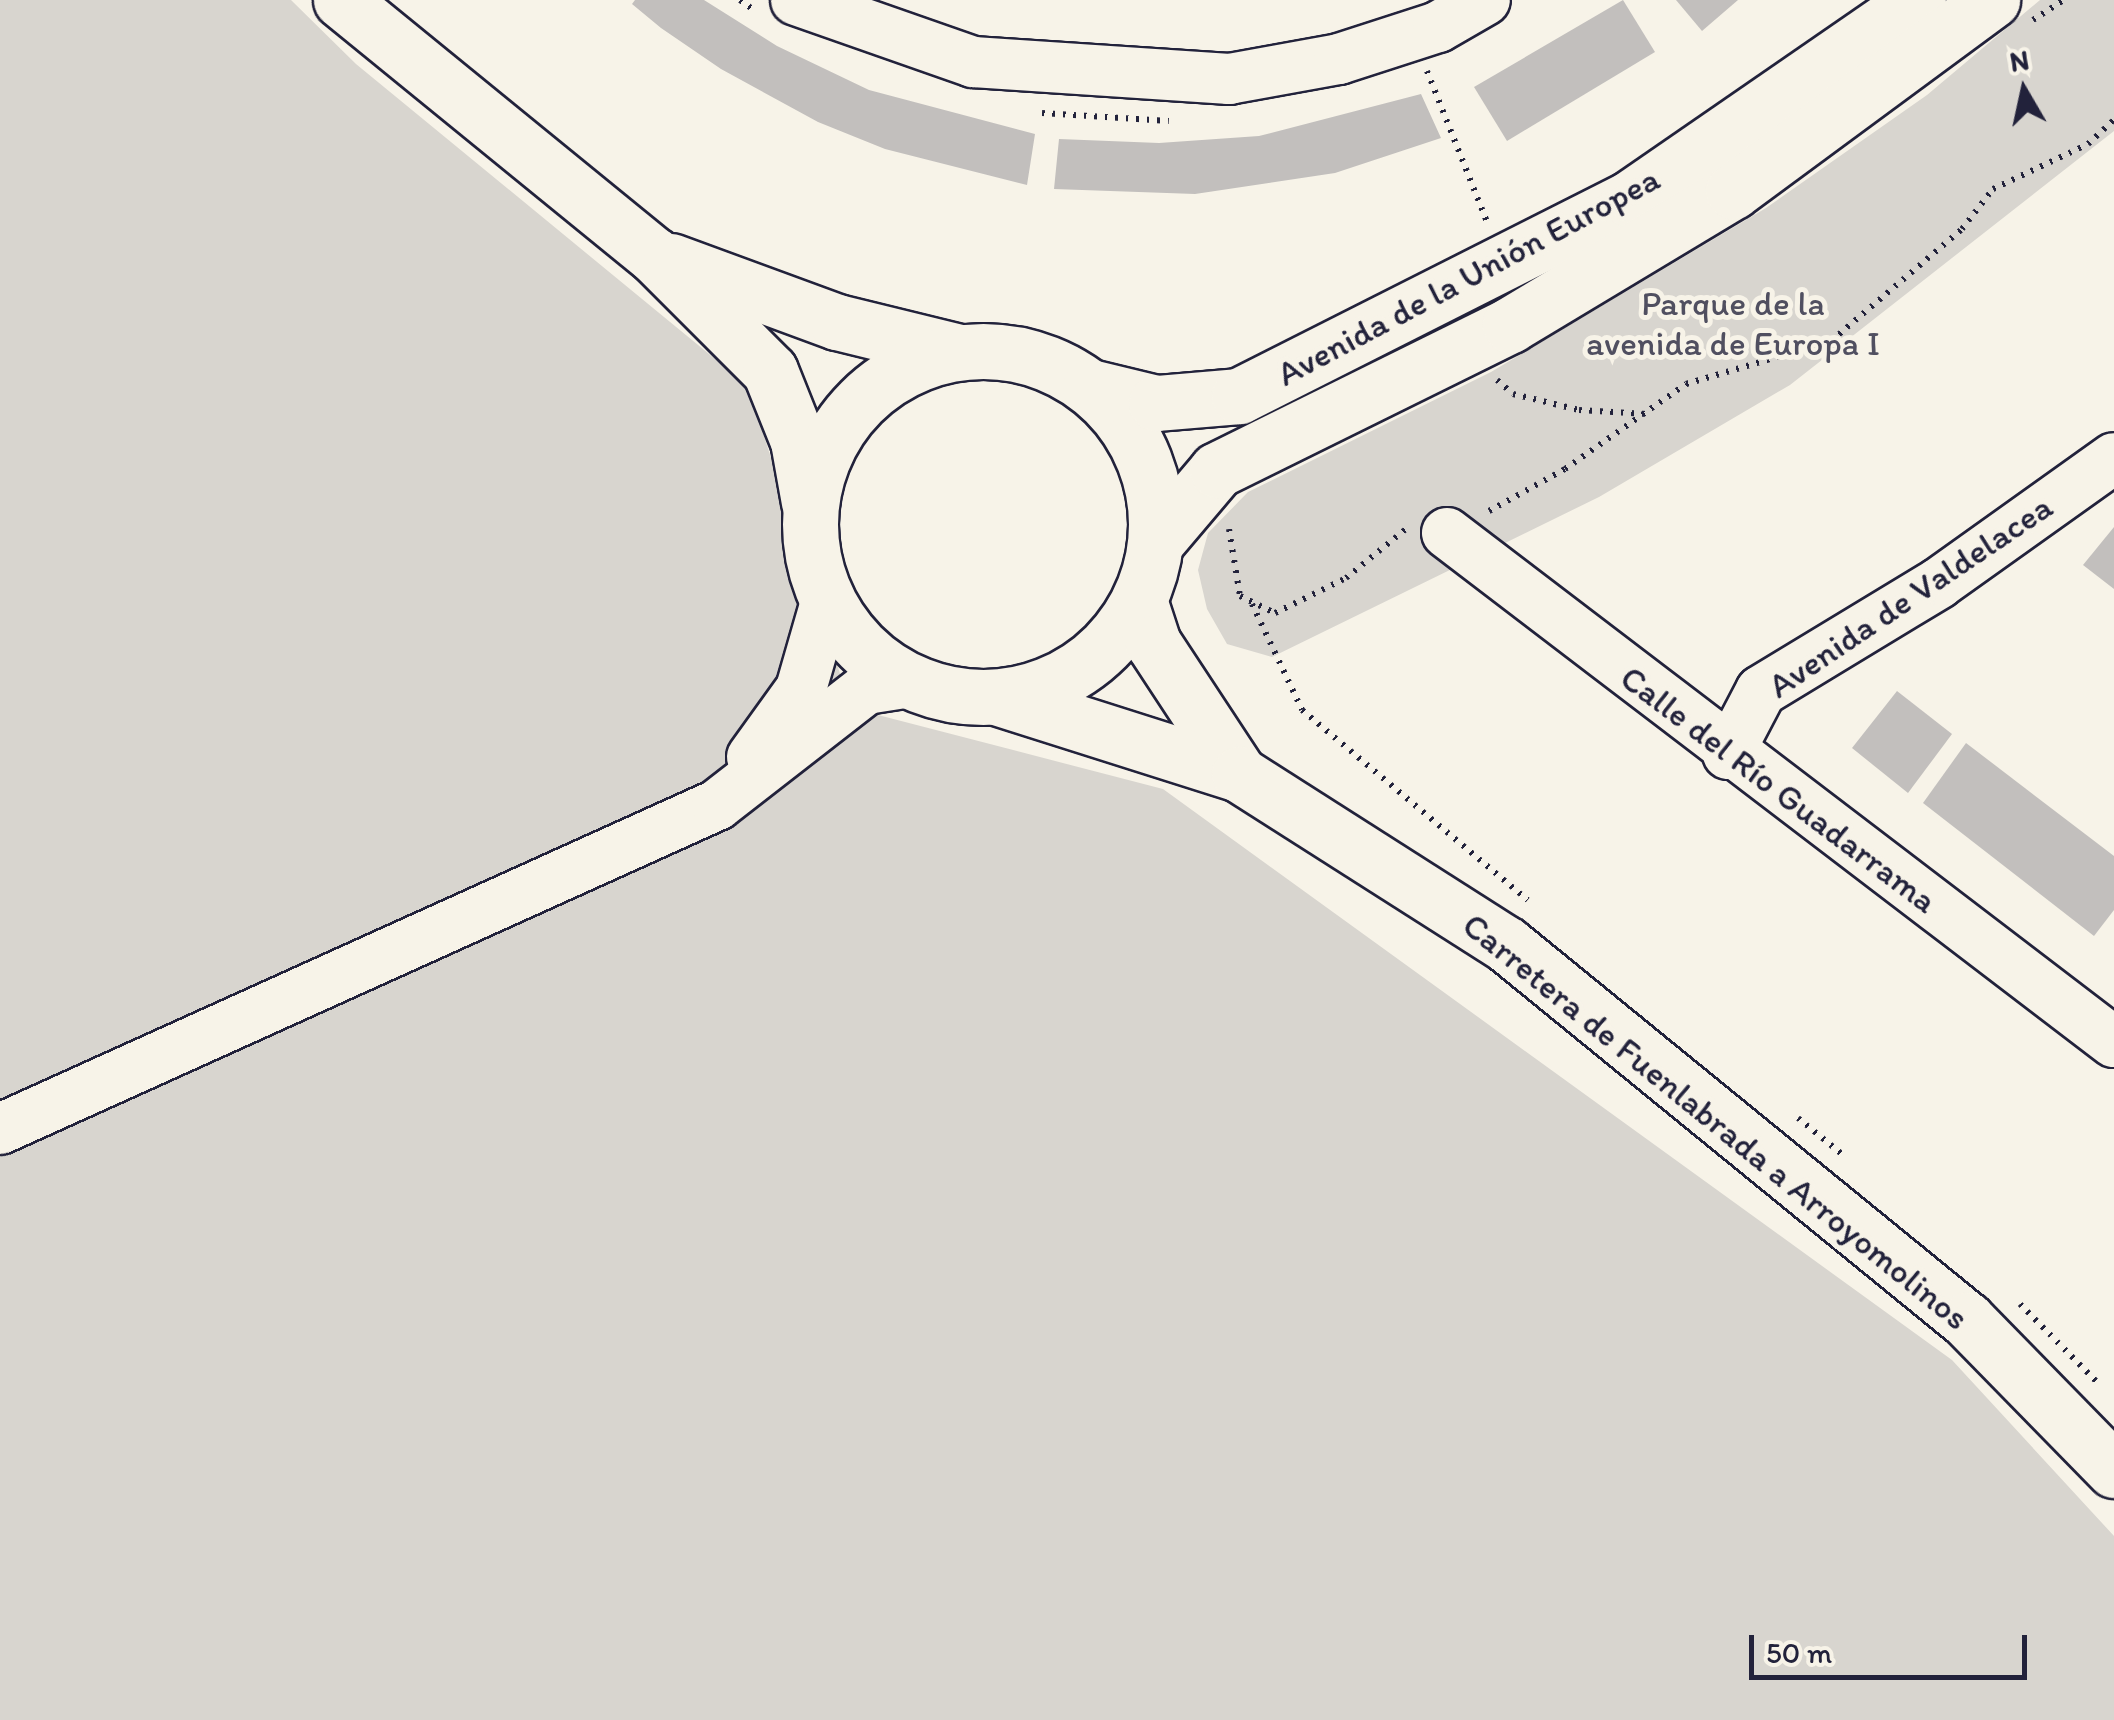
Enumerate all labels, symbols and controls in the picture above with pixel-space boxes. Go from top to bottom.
north arrow [1974,40,2074,140]
text: N [2007,42,2031,79]
street label: Avenida de la Unión Europea [1270,157,1666,395]
park label: Parque de la avenida de Europa I [1586,282,1880,364]
street label: Avenida de Valdelacea [1761,486,2059,706]
street label: Calle del Río Guadarrama [1613,656,1945,922]
street label: Carretera de Fuenlabrada a Arroyomolinos [1454,903,1978,1339]
scale bar [1754,1615,2032,1677]
text: 50 m [1766,1634,1832,1671]

